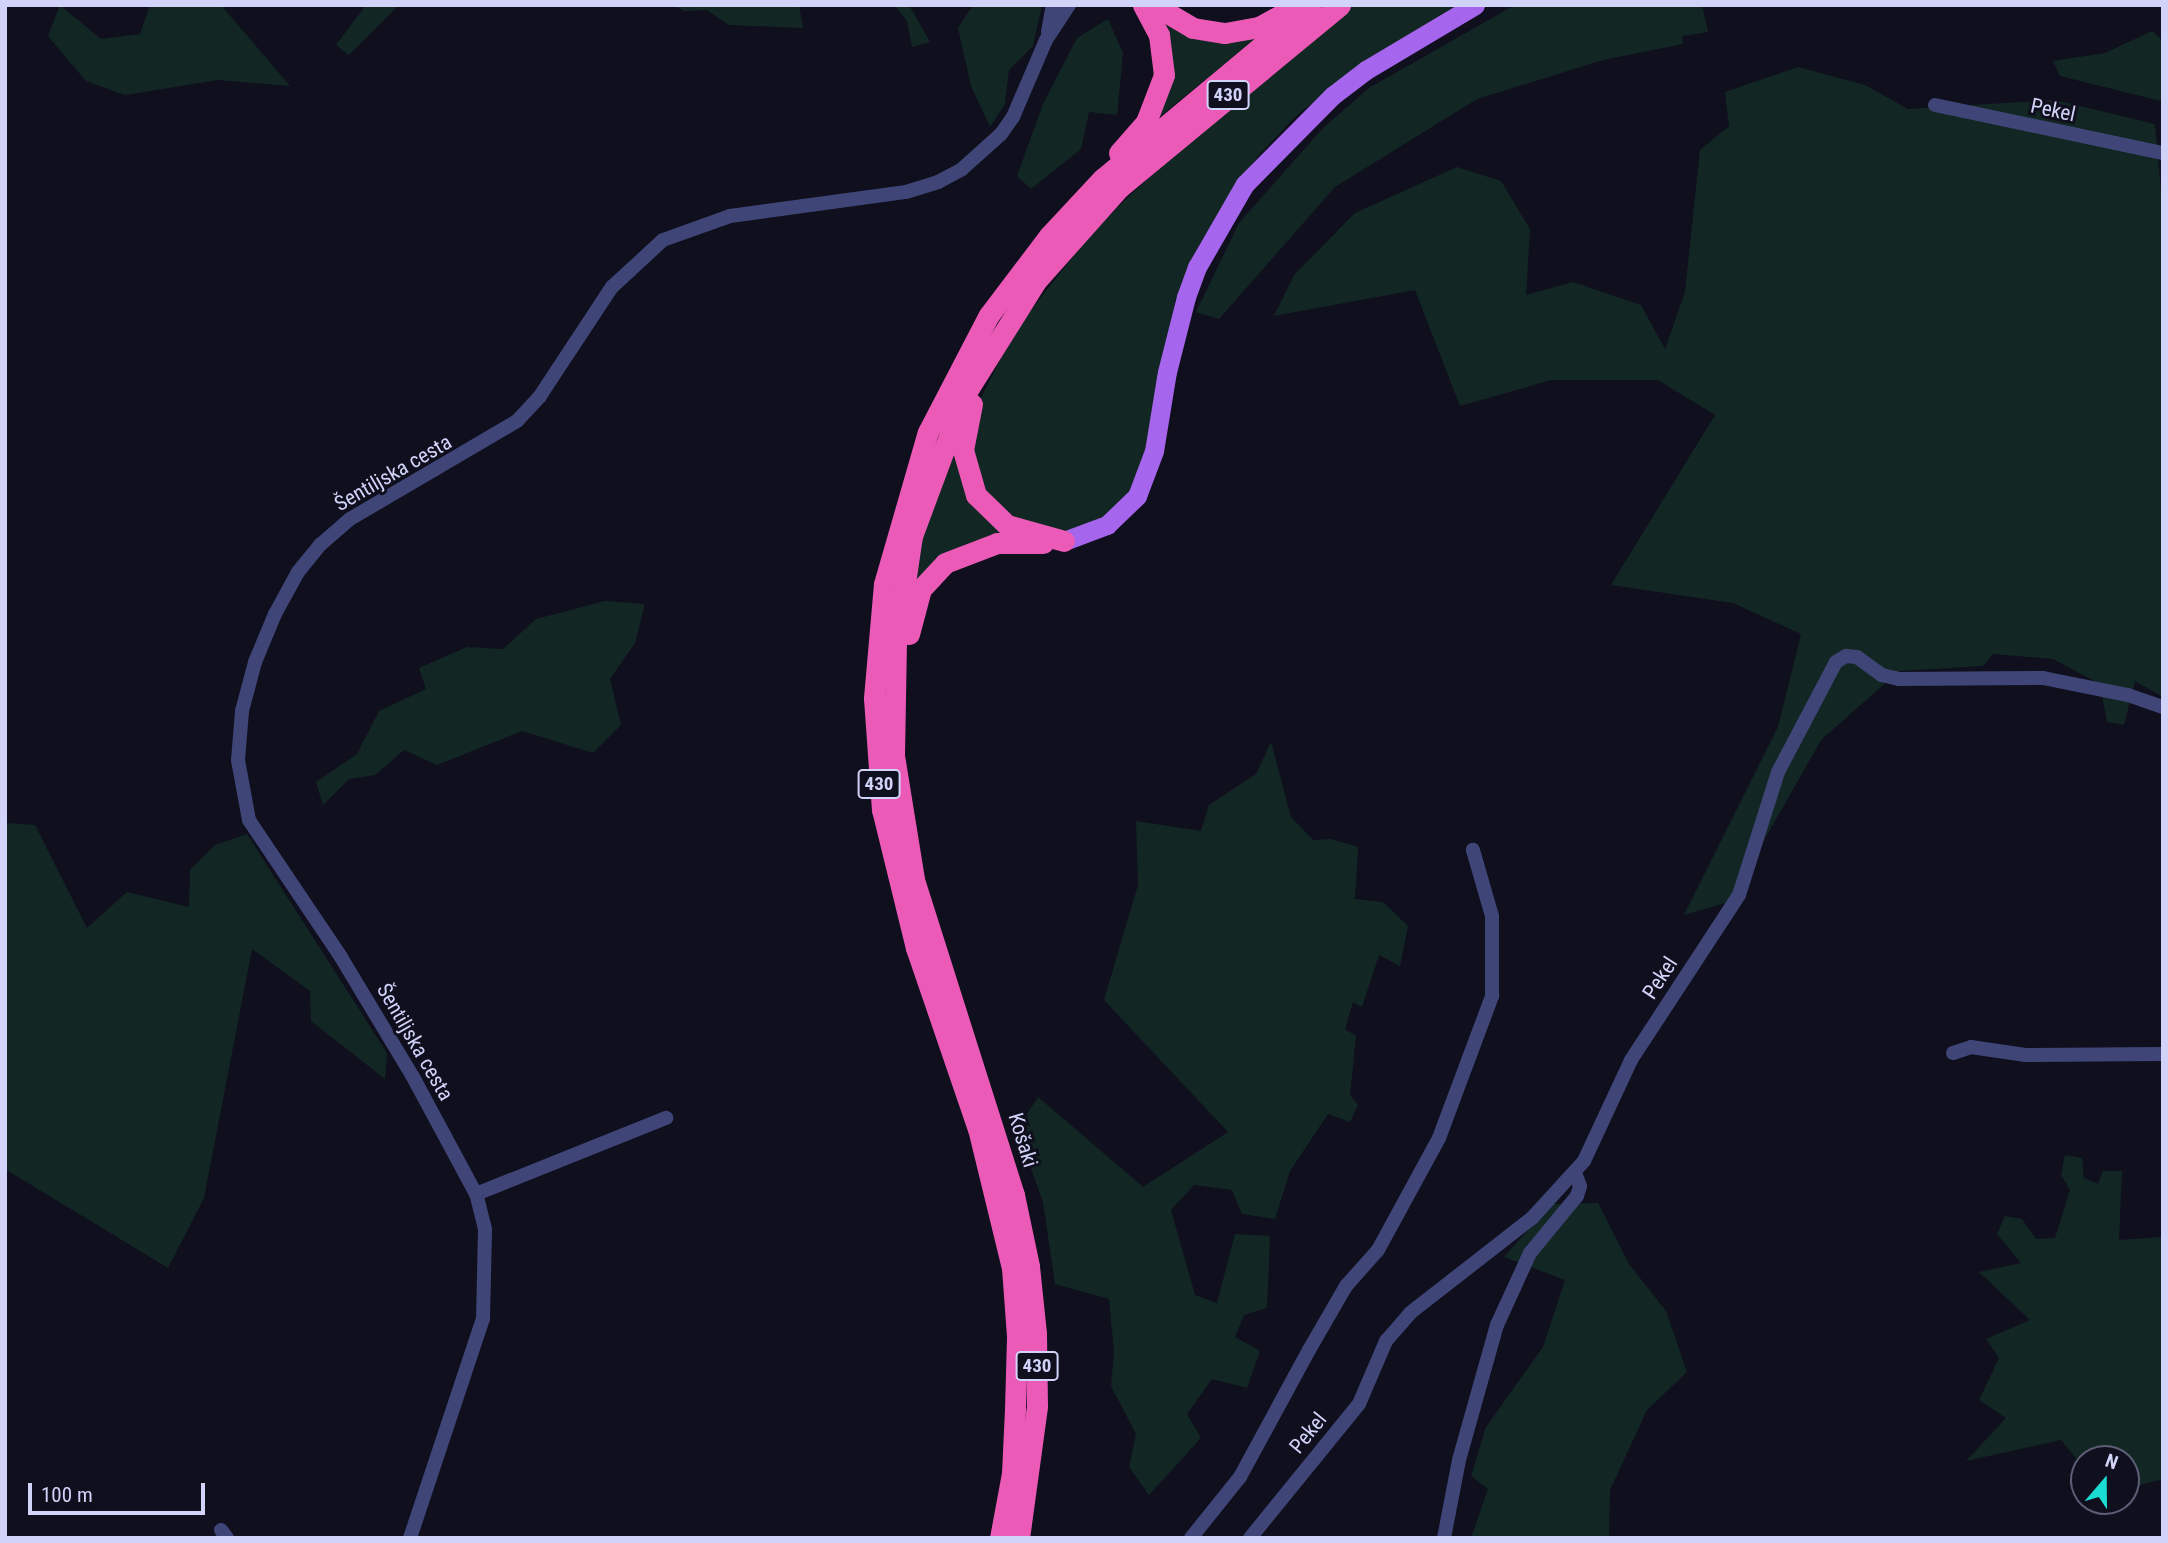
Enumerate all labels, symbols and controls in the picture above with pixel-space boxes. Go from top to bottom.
road number: 430 [1205,80,1251,110]
street label: Pekel [2028,93,2078,127]
street label: Šentiljska cesta [330,429,456,517]
road number: 430 [856,768,902,800]
street label: Pekel [1637,952,1683,1004]
street label: Šentiljska cesta [371,979,459,1105]
street label: Košaki [1003,1110,1043,1170]
road number: 430 [1014,1350,1060,1382]
street label: Pekel [1284,1407,1332,1459]
north arrow [2070,1445,2140,1515]
text: N [2102,1449,2121,1474]
scale bar [32,1470,208,1514]
text: 100 m [41,1483,93,1507]

